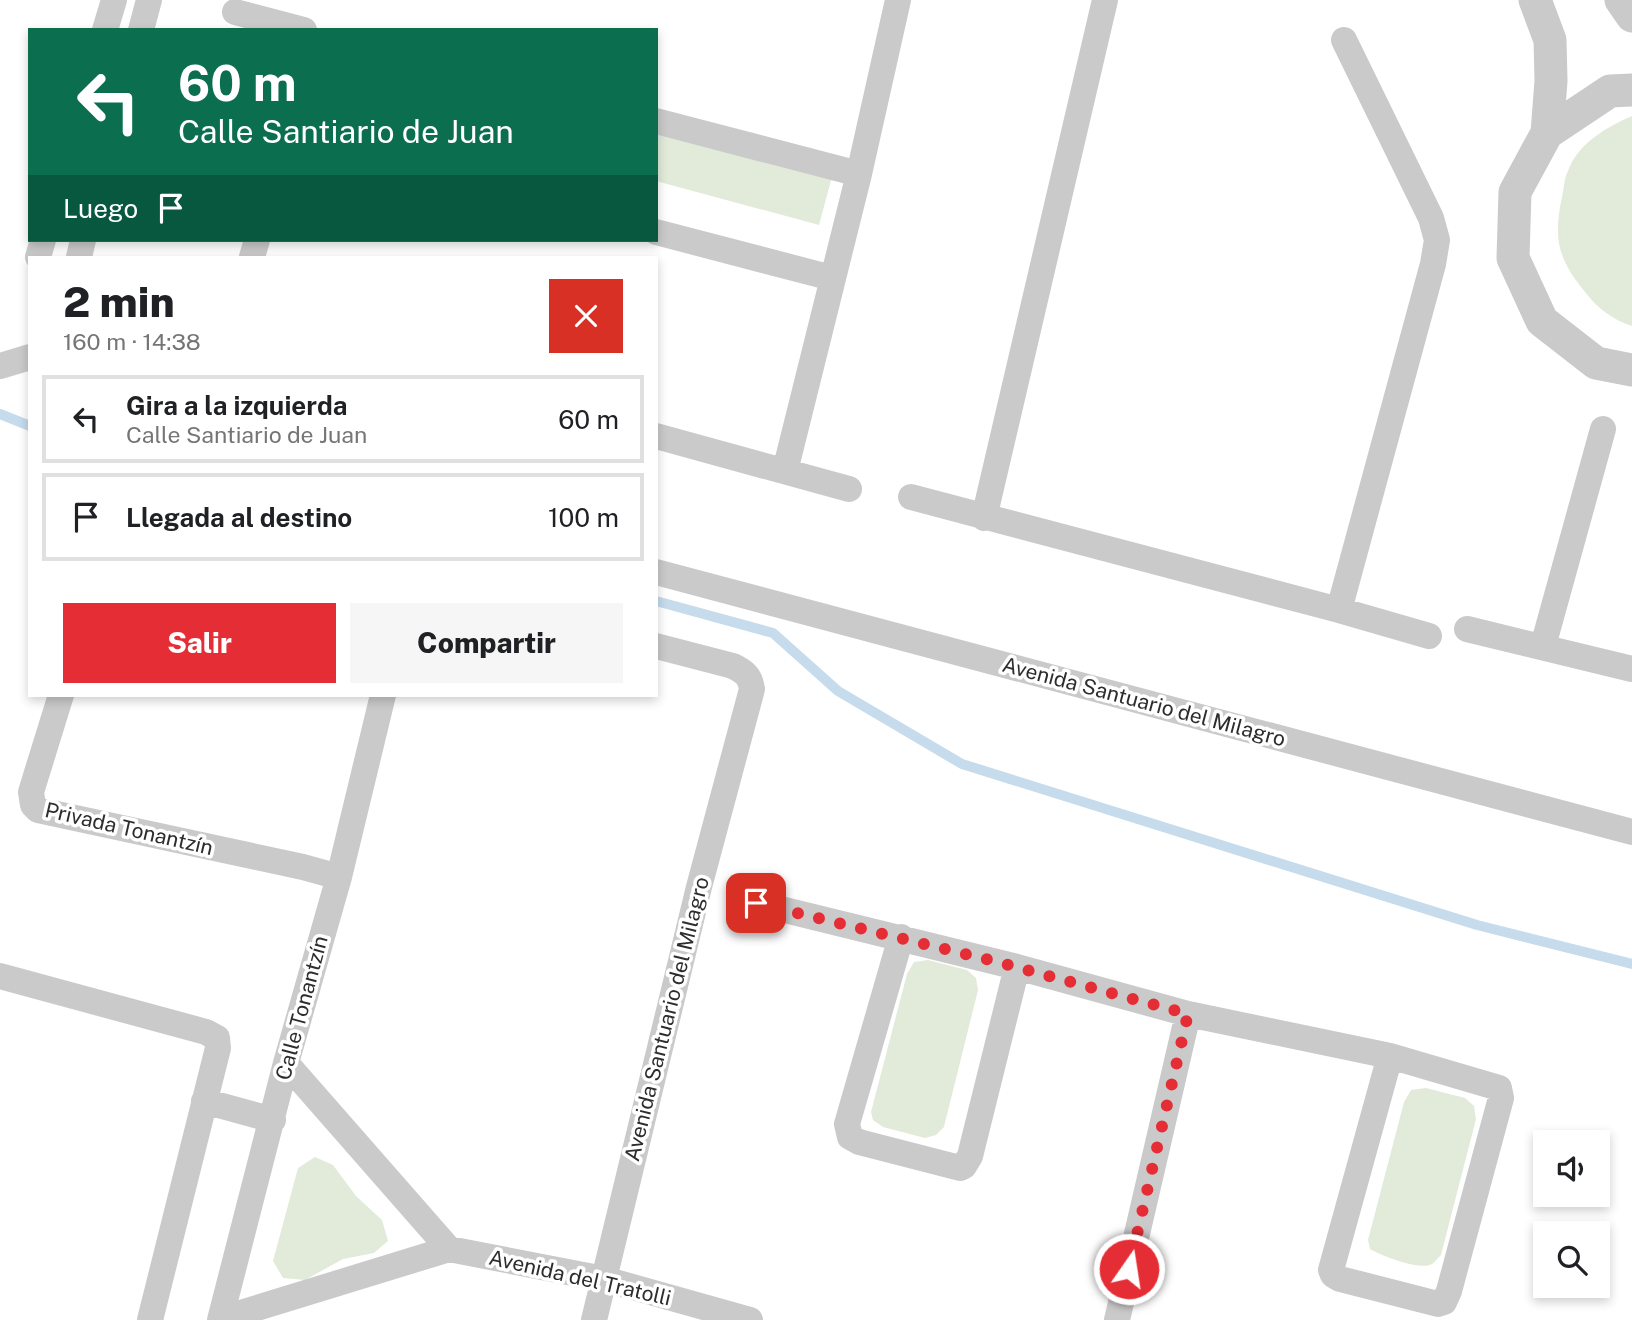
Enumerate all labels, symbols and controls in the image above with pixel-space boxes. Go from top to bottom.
text: 60 m [178,54,297,112]
icon: left [63,56,154,147]
text: Calle Santiario de Juan [178,113,514,150]
icon: arrive [152,189,190,227]
text: Luego [63,193,138,224]
text: 2 min [63,277,175,326]
button: close [549,279,623,353]
text: 160 m · 14:38 [63,328,201,355]
text: Gira a la izquierda [126,390,348,421]
icon: left [67,400,105,438]
text: 60 m [558,404,619,435]
text: Calle Santiario de Juan [126,421,367,448]
icon: arrive [67,498,105,536]
text: Llegada al destino [126,502,352,533]
text: 100 m [548,502,619,533]
button: Salir [63,603,336,683]
button: Compartir [350,603,623,683]
street label: Avenida Santuario del Milagro [1000,652,1289,751]
street label: Privada Tonantzín [43,797,216,860]
pin [726,873,786,933]
street label: Avenida Santuario del Milagro [619,874,714,1164]
icon: arrive [737,884,775,922]
street label: Calle Tonantzín [270,933,333,1083]
map controls [1533,1130,1610,1298]
button: sound [1533,1130,1610,1207]
button: search [1533,1221,1610,1298]
position arrow [1092,1232,1166,1306]
street label: Avenida del Tratolli [487,1244,674,1311]

